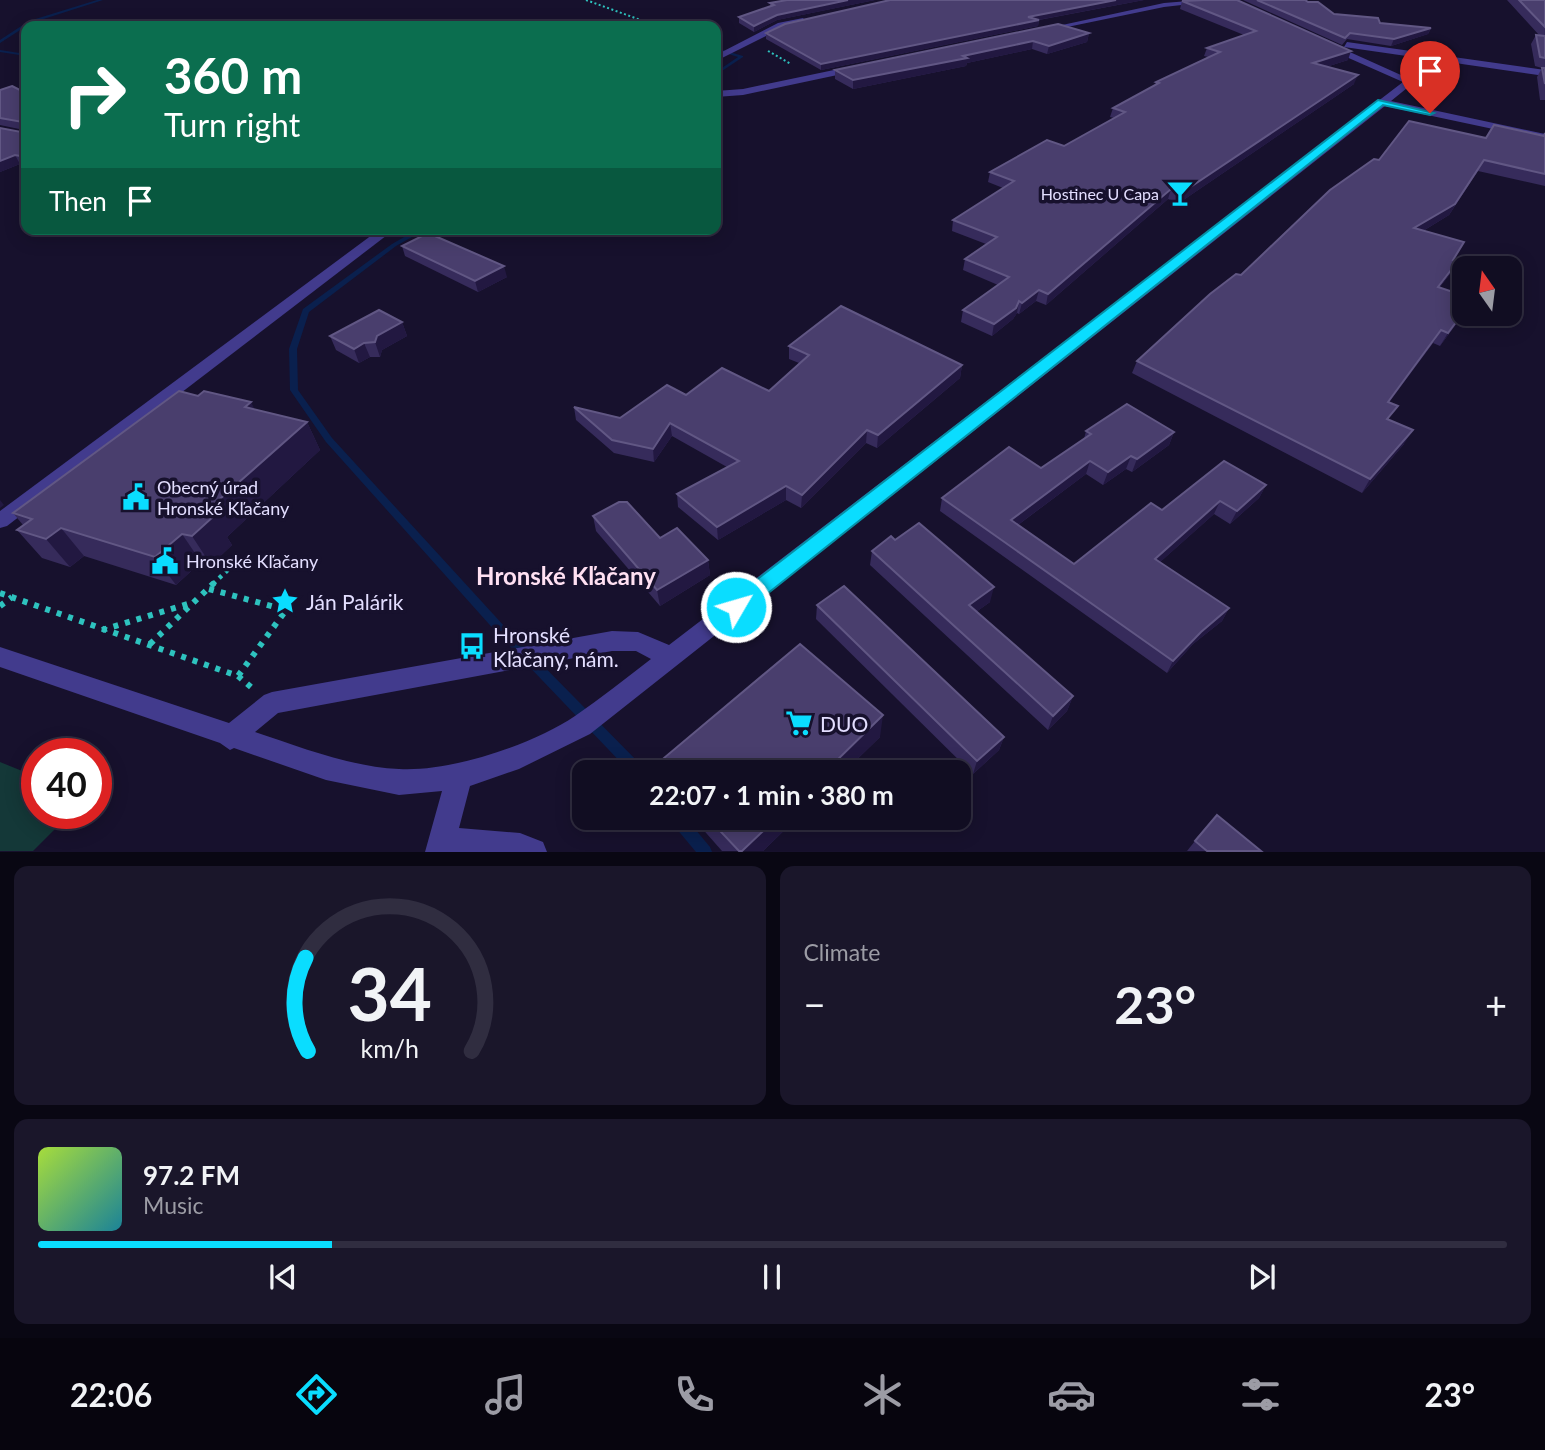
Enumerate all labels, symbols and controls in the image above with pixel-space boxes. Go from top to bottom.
pin [1400,41,1460,113]
text: 360 m [164,46,302,104]
icon: right [49,49,140,140]
icon: arrive [1411,52,1449,90]
text: Turn right [164,105,300,144]
bar icon: Hostinec U Capa [1165,178,1195,208]
icon: arrive [121,182,159,220]
place label: Hostinec U Capa [1041,184,1159,203]
text: Then [49,185,107,217]
north arrow [1452,256,1522,326]
map controls [1452,256,1522,326]
place label: Obecný úrad Hronské Kľačany [157,476,290,519]
public building icon: Obecný úrad Hronské Kľačany [121,482,151,512]
public building icon: Hronské Kľačany [150,546,180,576]
place label: Hronské Kľačany [186,550,319,572]
district label: Hronské Kľačany [476,561,656,590]
position arrow [699,570,773,644]
place icon: Ján Palárik [270,586,300,616]
place label: Ján Palárik [306,589,404,614]
place label: Hronské Kľačany, nám. [493,622,619,671]
bus stop icon: Hronské Kľačany, nám. [457,631,487,661]
supermarket icon: DUO [784,708,814,738]
place label: DUO [820,711,868,736]
speed limit sign: 40 [21,738,112,829]
text: 22:07 · 1 min · 380 m [649,779,894,811]
text: Climate [804,938,880,966]
text: 34 [348,950,432,1038]
text: 23° [1114,973,1196,1035]
text: − [804,981,826,1027]
text: + [1485,981,1507,1027]
text: km/h [360,1033,419,1063]
text: 97.2 FM [143,1159,240,1191]
text: Music [143,1191,203,1219]
icon: previous [264,1258,302,1296]
icon: pause [753,1258,791,1296]
icon: next [1243,1258,1281,1296]
icon: directions [292,1370,341,1419]
icon: music [481,1370,530,1419]
icon: phone [670,1370,719,1419]
icon: climate [858,1370,907,1419]
icon: car [1047,1370,1096,1419]
icon: filters [1236,1370,1285,1419]
text: 22:06 [70,1375,152,1414]
text: 23° [1425,1375,1475,1414]

